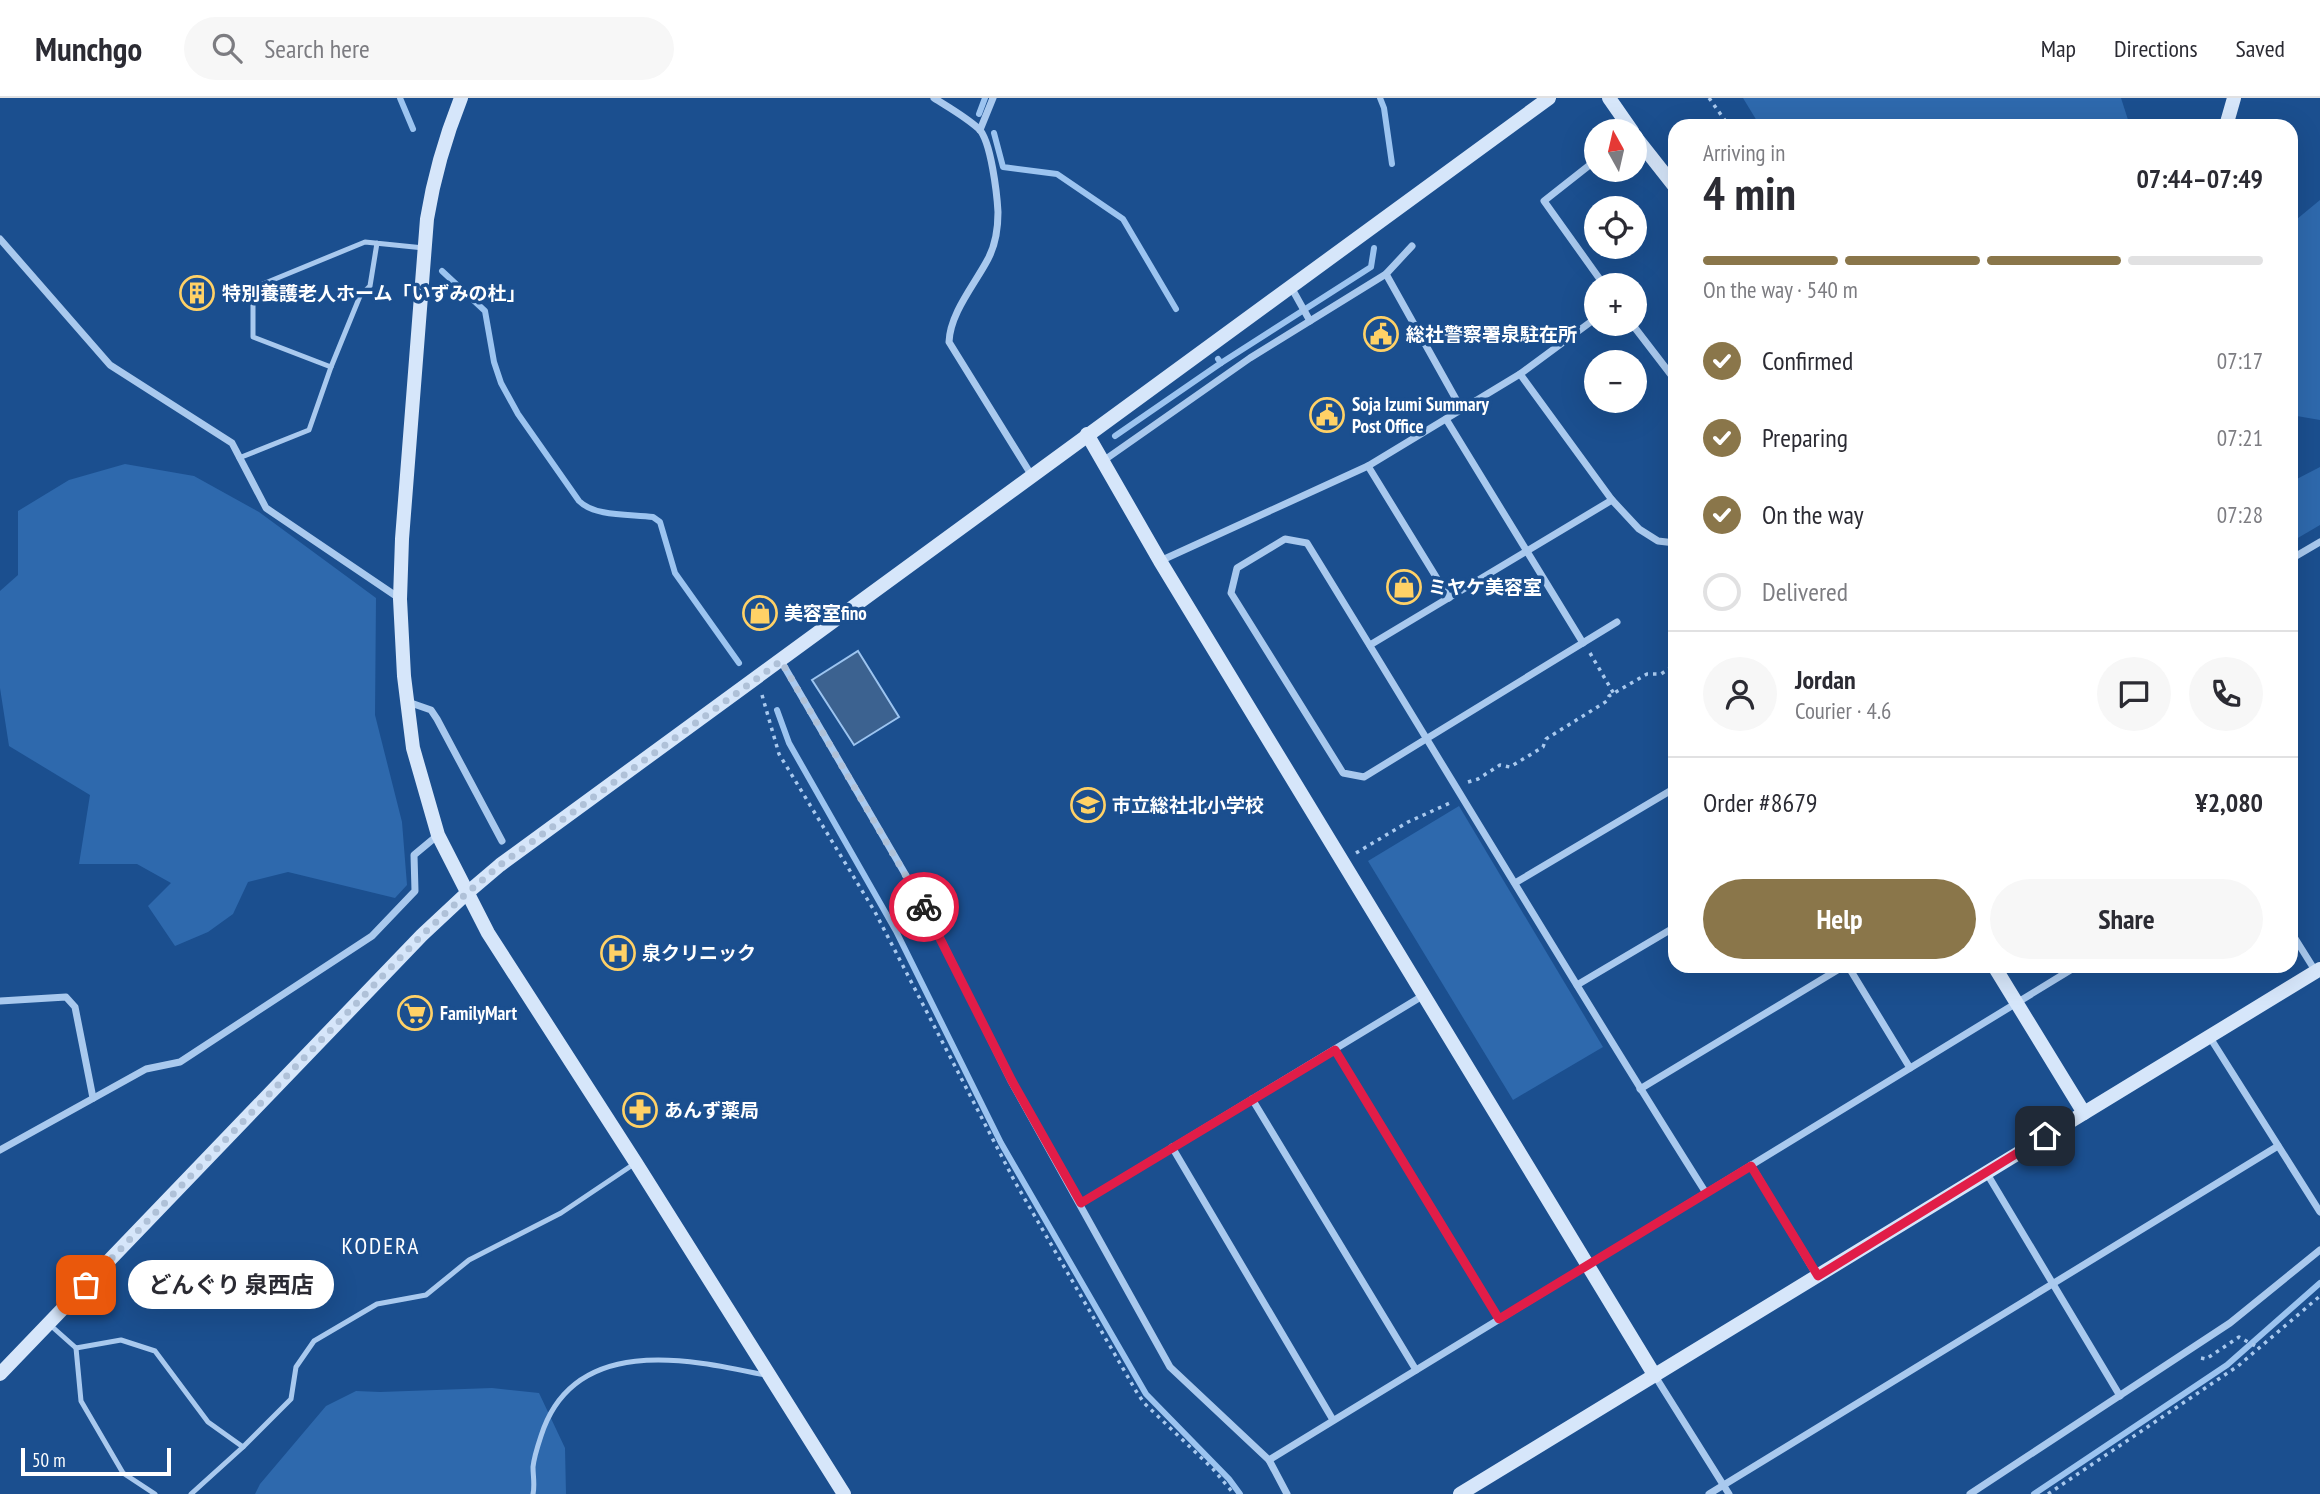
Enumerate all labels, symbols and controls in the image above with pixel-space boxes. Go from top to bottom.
search box [184,17,674,80]
text: Munchgo [35,27,142,70]
icon: search [208,29,246,67]
text: Search here [264,32,370,65]
text: Map [2041,33,2076,64]
text: Directions [2114,33,2198,64]
text: Saved [2236,33,2285,64]
north arrow [1584,119,1647,182]
map controls [1584,119,1647,413]
text: Arriving in [1703,138,1785,167]
text: 07:44–07:49 [2136,162,2263,195]
text: 4 min [1703,163,1796,223]
button: locate [1584,196,1647,259]
button: + [1584,273,1647,336]
building icon: 特別養護老人ホーム「いずみの杜」 [178,274,216,312]
text: On the way · 540 m [1703,275,1858,304]
place label: 特別養護老人ホーム「いずみの杜」 [222,281,525,305]
public building icon: 総社警察署泉駐在所 [1362,315,1400,353]
place label: 総社警察署泉駐在所 [1406,322,1577,346]
icon: check [1703,342,1741,380]
text: Confirmed [1762,344,1853,377]
text: 07:17 [2217,346,2263,375]
button: − [1584,350,1647,413]
place label: Soja Izumi Summary Post Office [1352,392,1489,438]
public building icon: Soja Izumi Summary Post Office [1308,396,1346,434]
icon: check [1703,419,1741,457]
text: Preparing [1762,421,1848,454]
text: 07:21 [2217,423,2263,452]
icon: check [1703,496,1741,534]
text: On the way [1762,498,1864,531]
text: 07:28 [2217,500,2263,529]
shop icon: ミヤケ美容室 [1385,568,1423,606]
place label: ミヤケ美容室 [1428,575,1542,599]
text: Delivered [1762,575,1848,608]
shop icon: 美容室fino [741,594,779,632]
place label: 美容室fino [784,601,867,625]
button: person [1703,657,1777,731]
button: chat [2097,657,2171,731]
button: phone [2189,657,2263,731]
text: Jordan [1795,663,1856,696]
text: Courier · 4.6 [1795,696,1891,725]
school or university icon: 市立総社北小学校 [1069,786,1107,824]
text: Order #8679 [1703,786,1818,819]
text: ¥2,080 [2195,786,2263,819]
place label: 市立総社北小学校 [1112,793,1264,817]
courier [889,872,959,942]
button: Help [1703,879,1976,959]
button: Share [1990,879,2263,959]
icon: bike [905,888,943,926]
hospital icon: 泉クリニック [599,934,637,972]
place label: 泉クリニック [642,941,756,965]
supermarket icon: FamilyMart [396,994,434,1032]
place label: FamilyMart [440,1001,517,1025]
pharmacy icon: あんず薬局 [621,1091,659,1129]
place label: あんず薬局 [664,1098,759,1122]
pin [2015,1106,2075,1166]
icon: home [2026,1117,2064,1155]
district label: KODERA [342,1231,420,1260]
pin [56,1255,116,1315]
callout: どんぐり 泉西店 [128,1260,334,1310]
icon: bag [67,1266,105,1304]
text: どんぐり 泉西店 [148,1270,314,1299]
scale bar [21,1445,172,1477]
text: 50 m [32,1448,66,1472]

